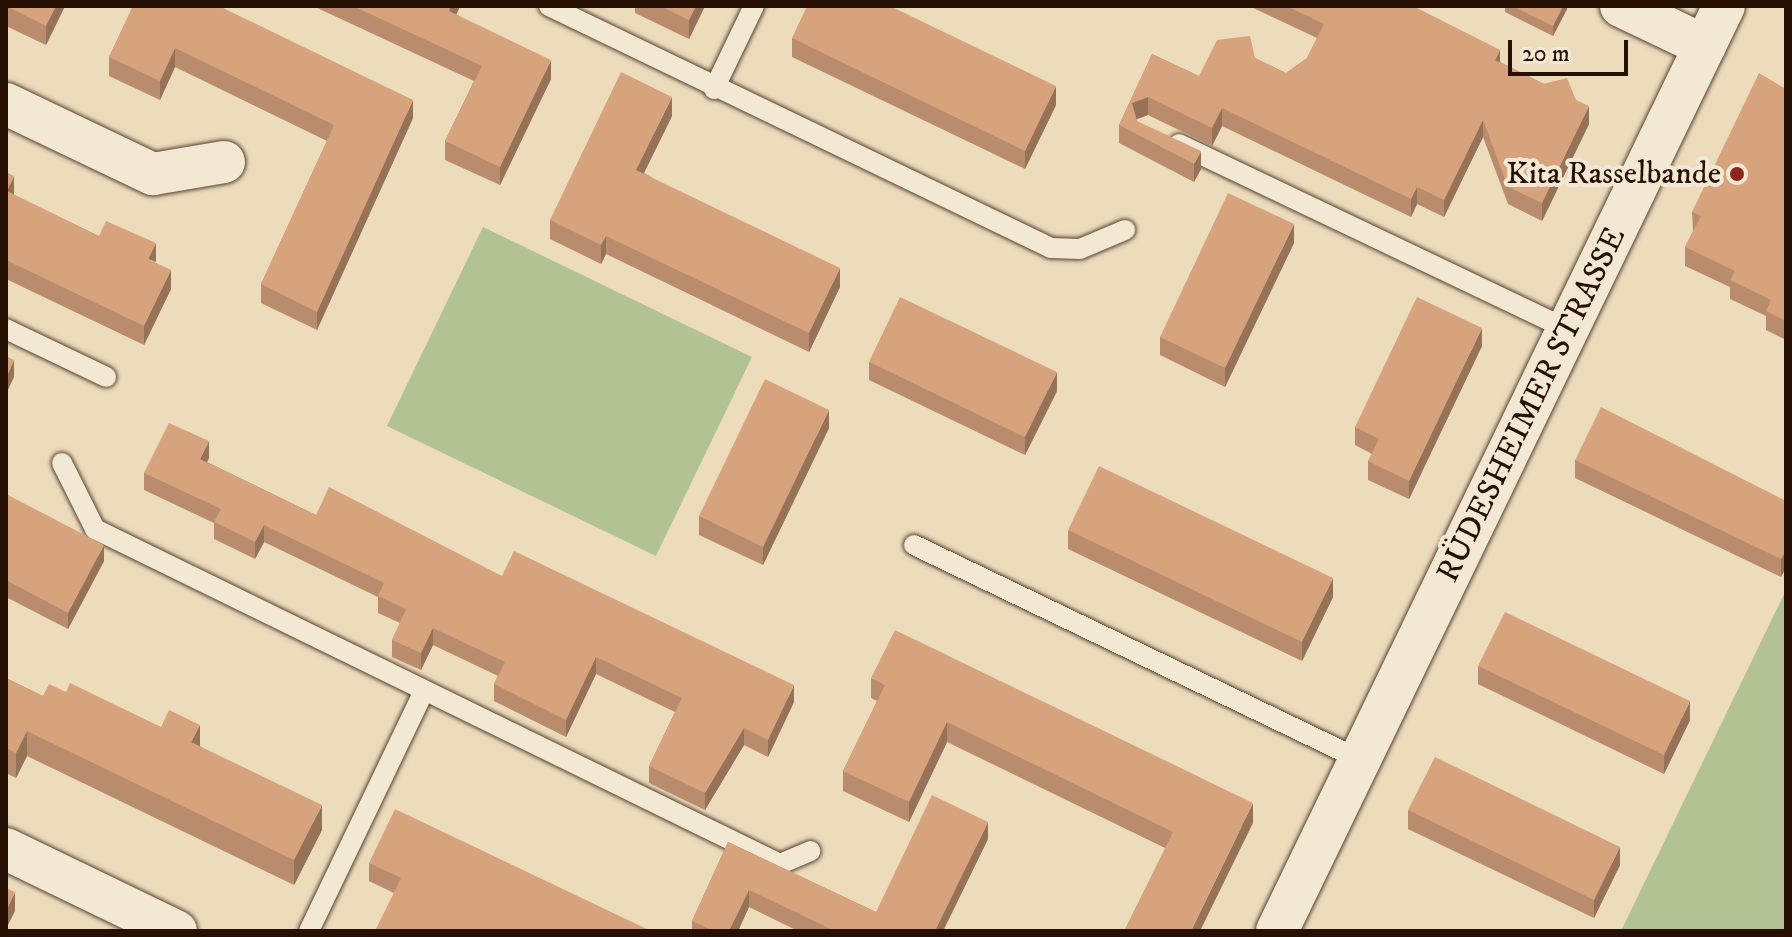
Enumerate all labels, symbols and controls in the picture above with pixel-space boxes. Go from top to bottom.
scale bar [1512,24,1632,74]
text: 20 m [1522,39,1570,69]
place label: Kita Rasselbande [1506,155,1721,193]
marker: Kita Rasselbande [1728,165,1746,183]
street label: RÜDESHEIMER STRASSE [1429,221,1635,589]

